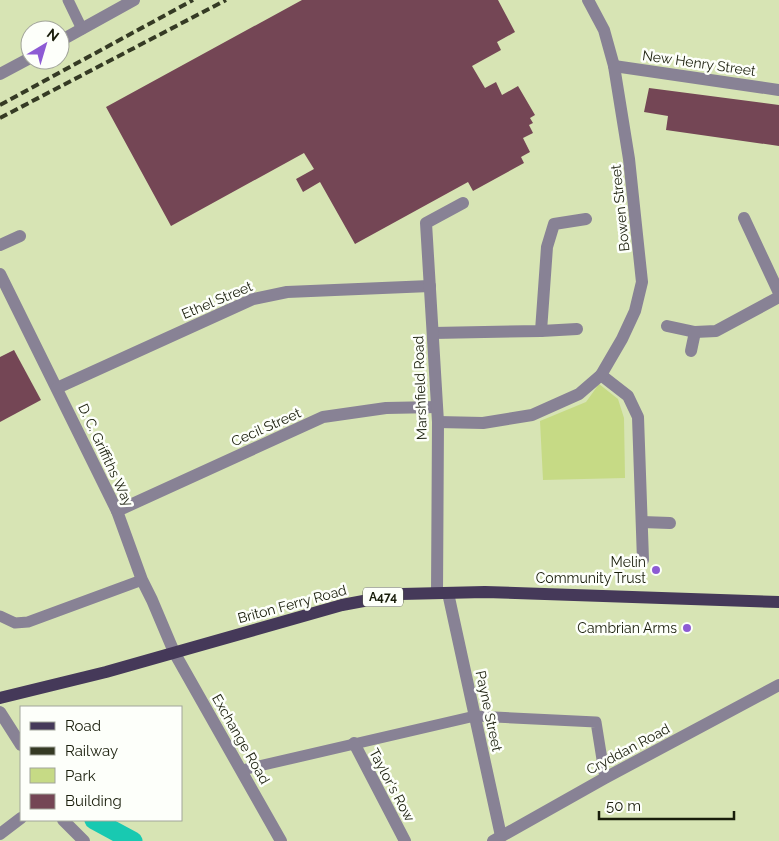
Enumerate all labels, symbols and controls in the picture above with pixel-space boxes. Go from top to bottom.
north arrow [20,20,70,70]
text: N [44,25,62,44]
street label: New Henry Street [641,47,757,79]
street label: Bowen Street [607,163,633,252]
street label: Ethel Street [179,278,255,322]
street label: Marshfield Road [410,335,430,441]
street label: D. C. Griffiths Way [75,401,137,509]
street label: Cecil Street [229,404,303,449]
place label: Melin Community Trust [536,554,646,586]
marker: Melin Community Trust [650,564,662,576]
street label: Briton Ferry Road [236,582,348,626]
road number: A474 [363,588,403,606]
place label: Cambrian Arms [577,620,677,636]
marker: Cambrian Arms [681,622,693,634]
street label: Payne Street [473,669,505,753]
street label: Exchange Road [209,691,273,787]
legend [20,706,182,821]
text: Road [65,717,101,735]
street label: Cryddan Road [584,720,672,778]
text: Railway [65,742,118,760]
street label: Taylor's Row [366,746,418,825]
text: Park [65,767,96,785]
scale bar [599,788,734,820]
text: Building [65,792,122,810]
text: 50 m [606,797,641,815]

